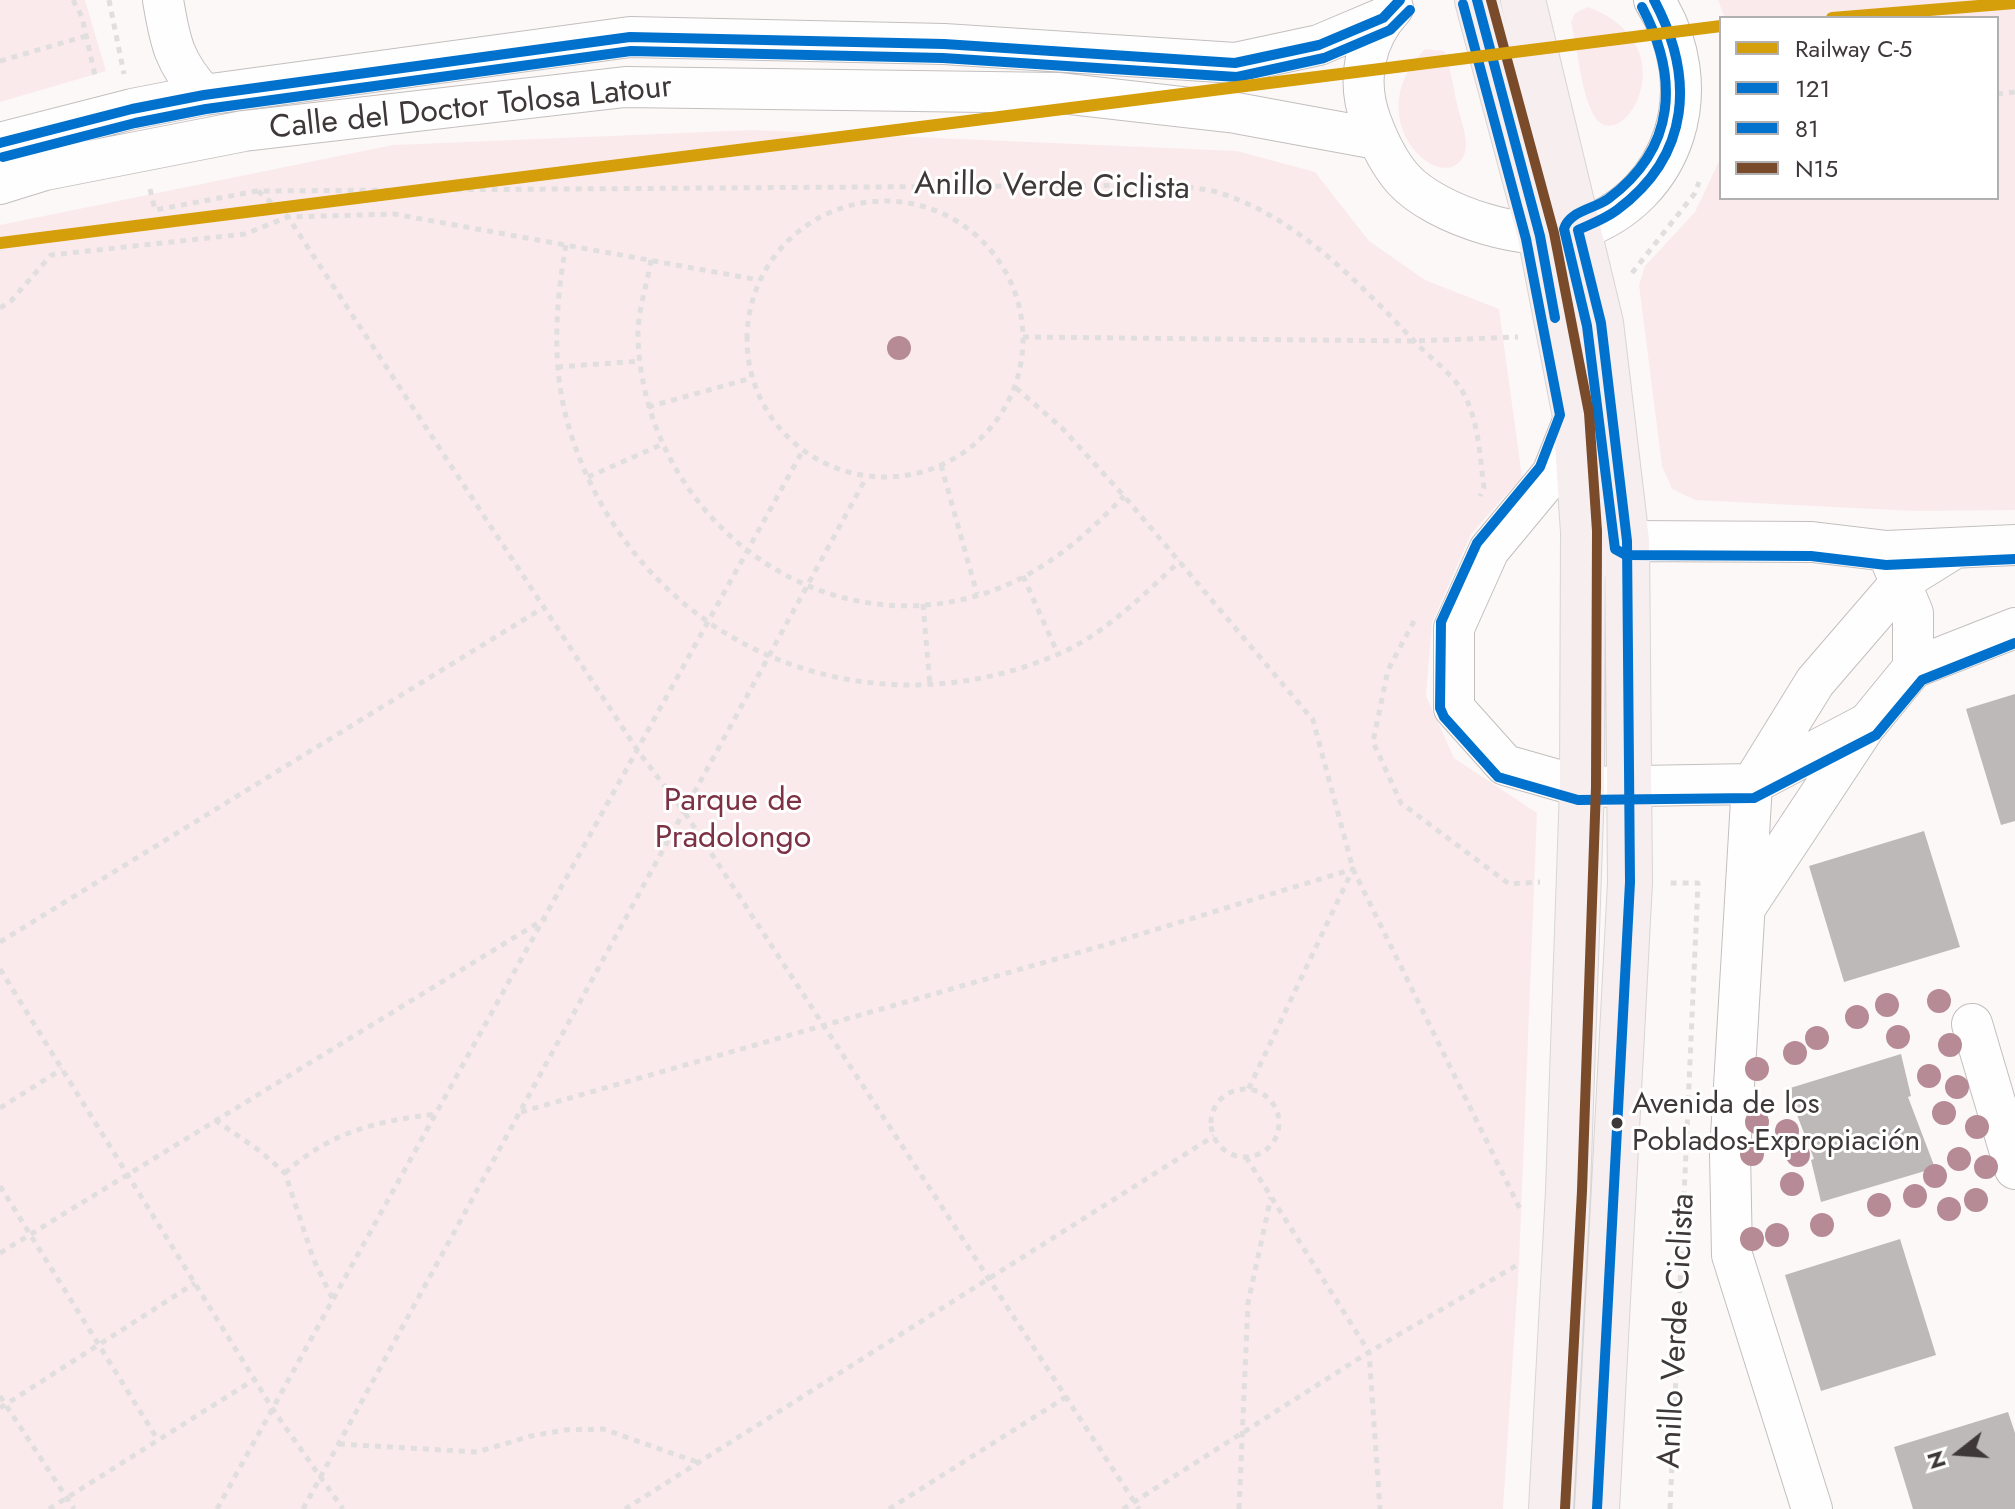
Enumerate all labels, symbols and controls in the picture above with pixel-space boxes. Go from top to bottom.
legend [1719,16,1999,200]
text: Railway C-5 [1795,31,1912,66]
street label: Calle del Doctor Tolosa Latour [268,69,674,149]
text: 121 [1795,71,1830,106]
text: 81 [1795,111,1819,146]
text: N15 [1795,151,1838,186]
street label: Anillo Verde Ciclista [914,166,1190,210]
park label: Parque de Pradolongo [655,783,811,858]
place label: Avenida de los Poblados-Expropiación [1632,1088,1920,1158]
marker: Avenida de los Poblados-Expropiación [1609,1115,1625,1131]
street label: Anillo Verde Ciclista [1652,1192,1704,1470]
north arrow [1919,1413,1999,1493]
text: N [1918,1447,1954,1473]

